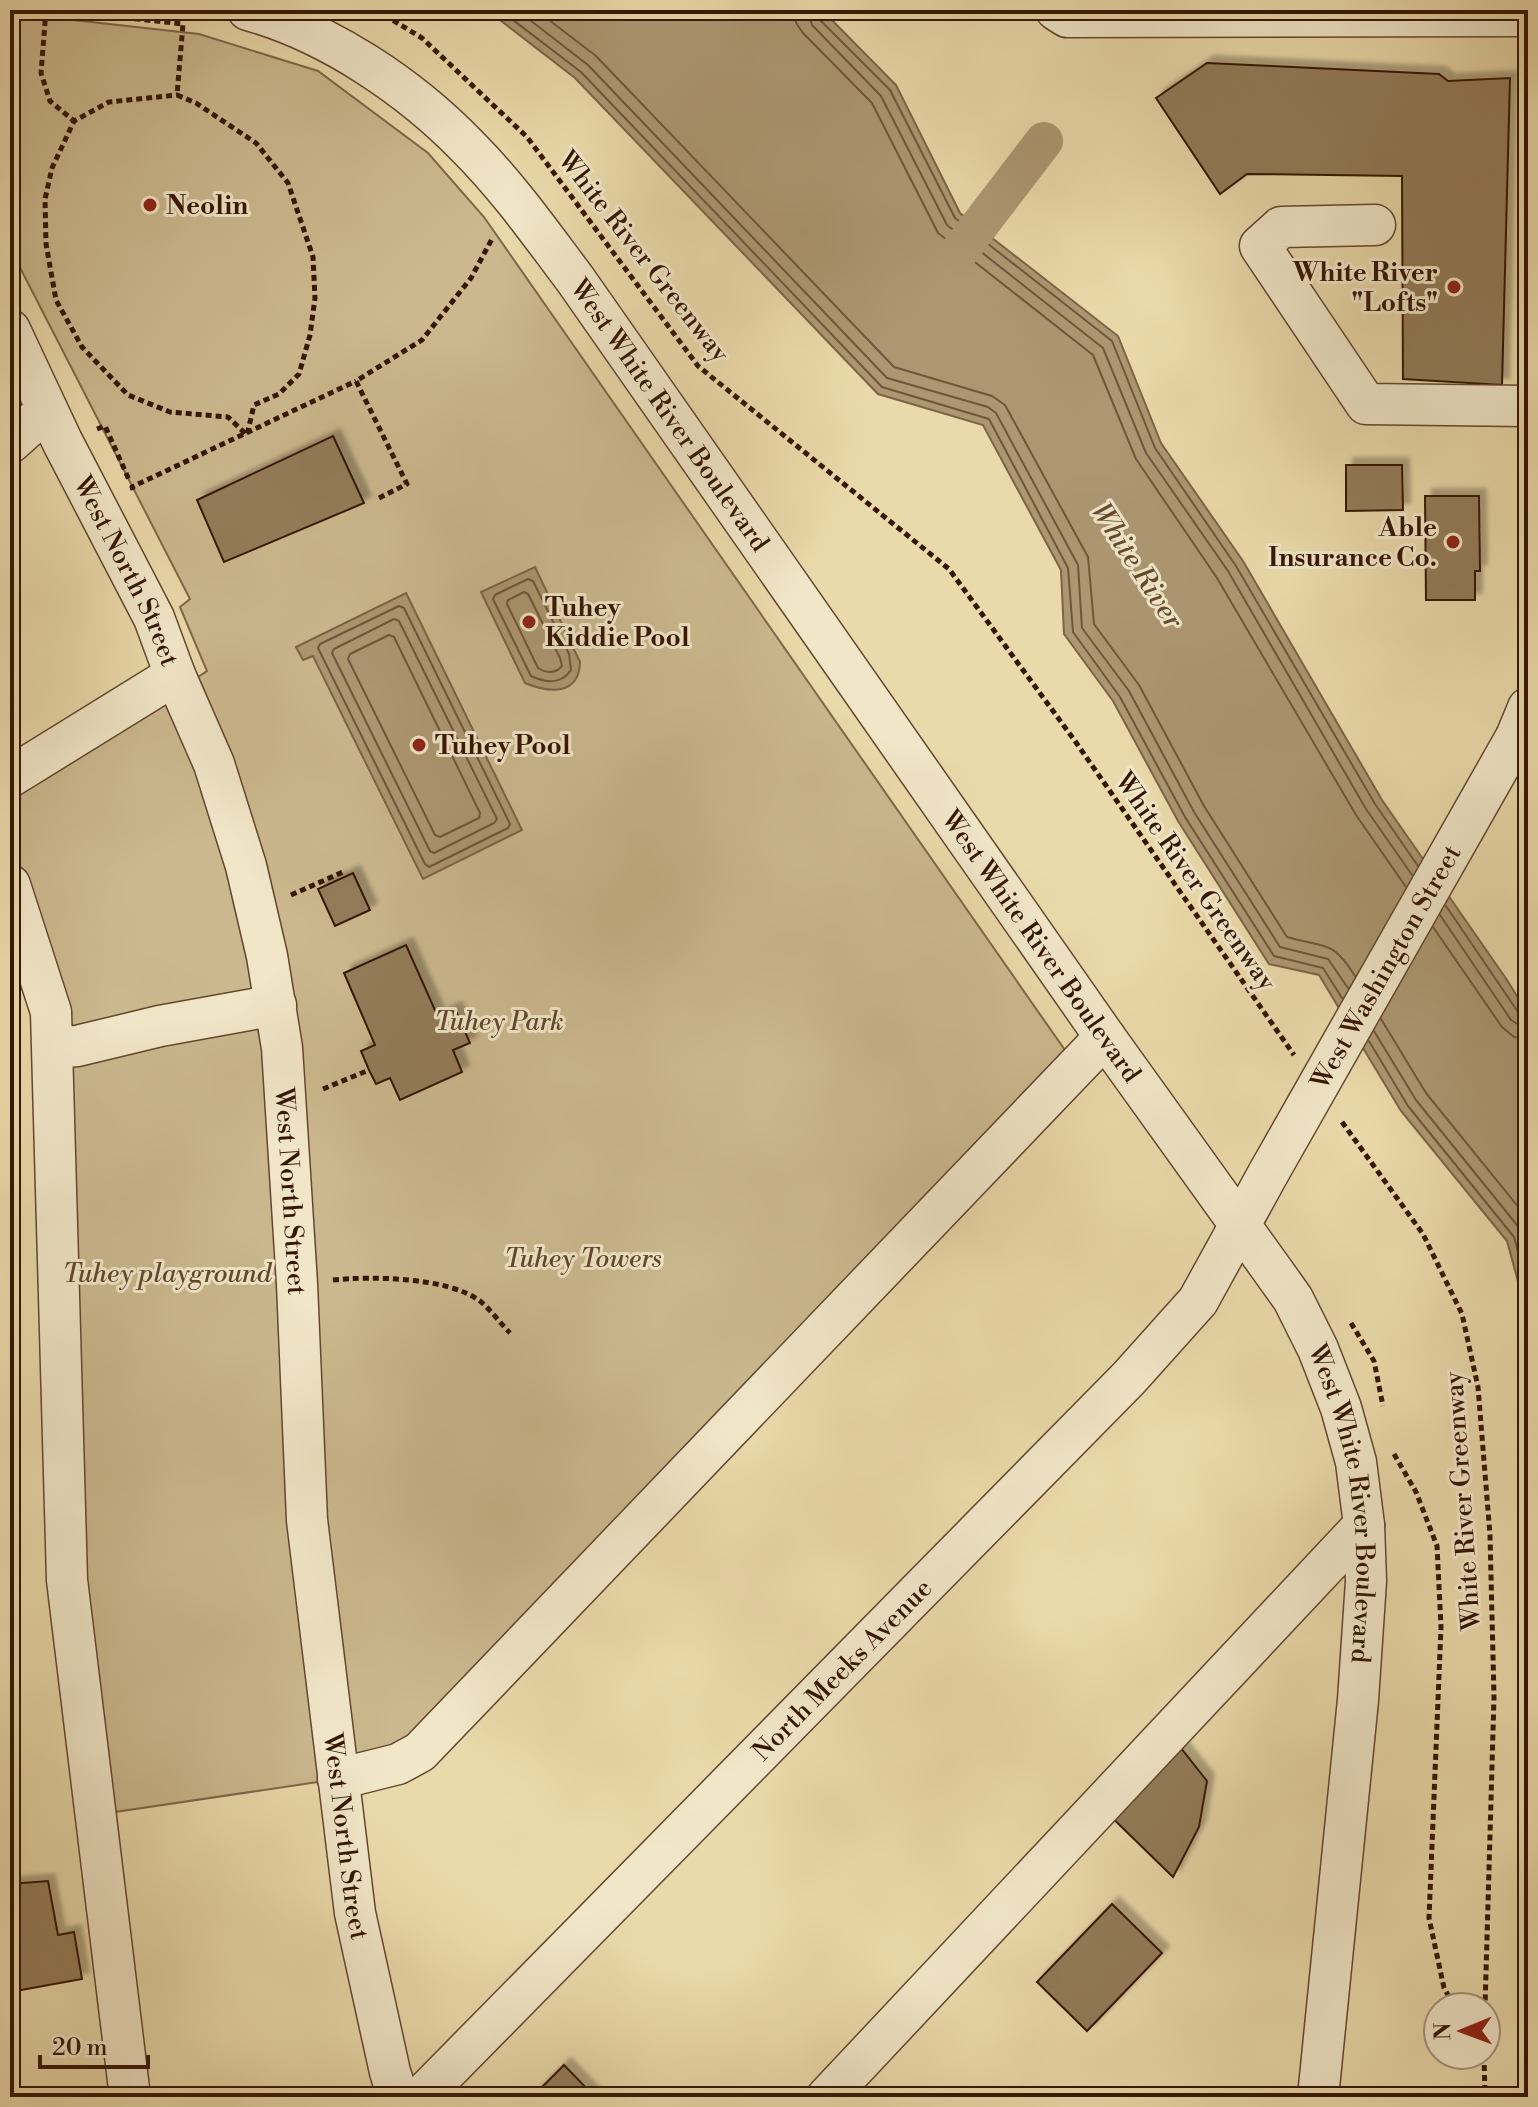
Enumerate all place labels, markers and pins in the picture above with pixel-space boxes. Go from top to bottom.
place label: Neolin [166,190,248,222]
marker: Neolin [141,196,159,214]
place label: White River "Lofts" [1292,257,1438,319]
marker: White River "Lofts" [1445,278,1463,296]
place label: Able Insurance Co. [1268,512,1437,574]
marker: Able Insurance Co. [1444,533,1462,551]
place label: Tuhey Kiddie Pool [545,592,690,654]
marker: Tuhey Kiddie Pool [520,613,538,631]
place label: Tuhey Pool [435,730,571,762]
marker: Tuhey Pool [410,736,428,754]

